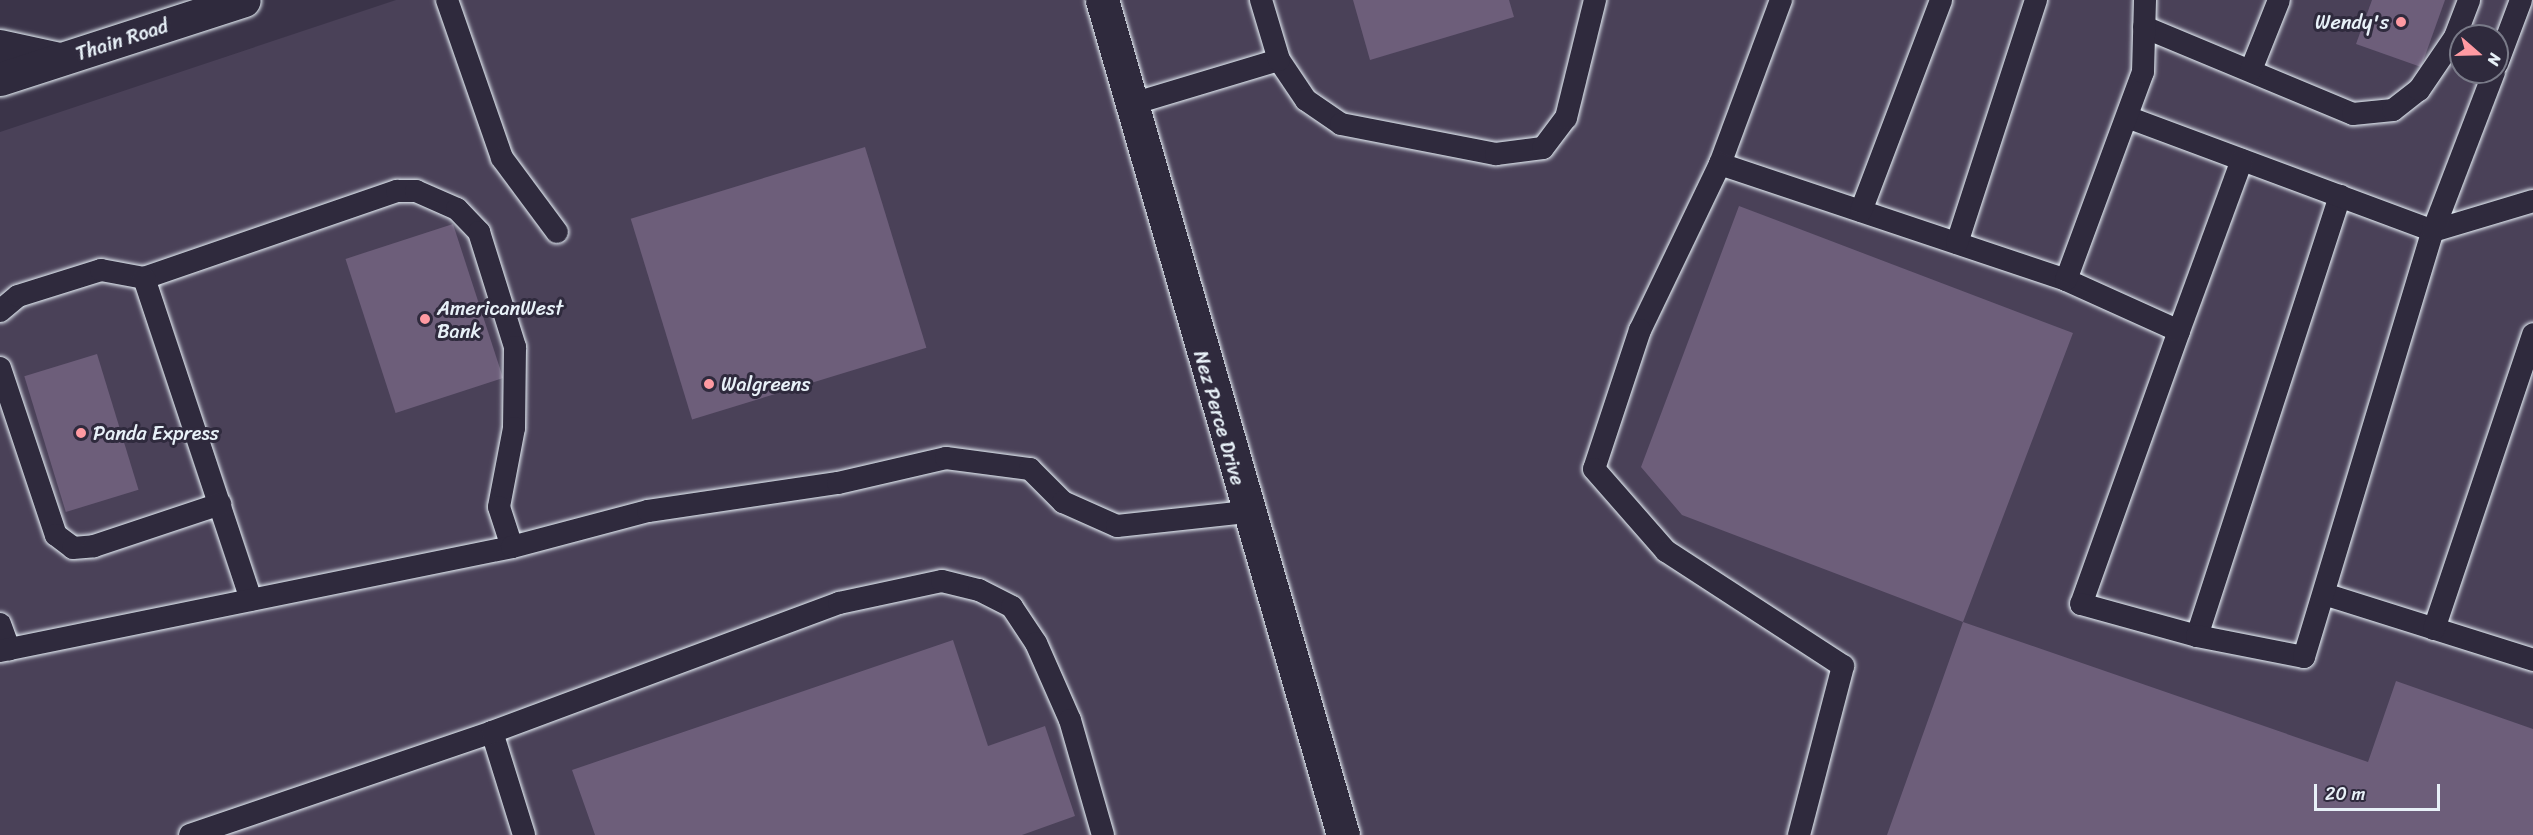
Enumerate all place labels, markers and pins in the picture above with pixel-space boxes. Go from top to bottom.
place label: Wendy's [2315,10,2389,34]
marker: Wendy's [2394,15,2408,29]
place label: AmericanWest Bank [437,296,563,343]
marker: AmericanWest Bank [418,312,432,326]
place label: Walgreens [721,372,810,396]
marker: Walgreens [702,377,716,391]
place label: Panda Express [93,421,220,445]
marker: Panda Express [74,426,88,440]

